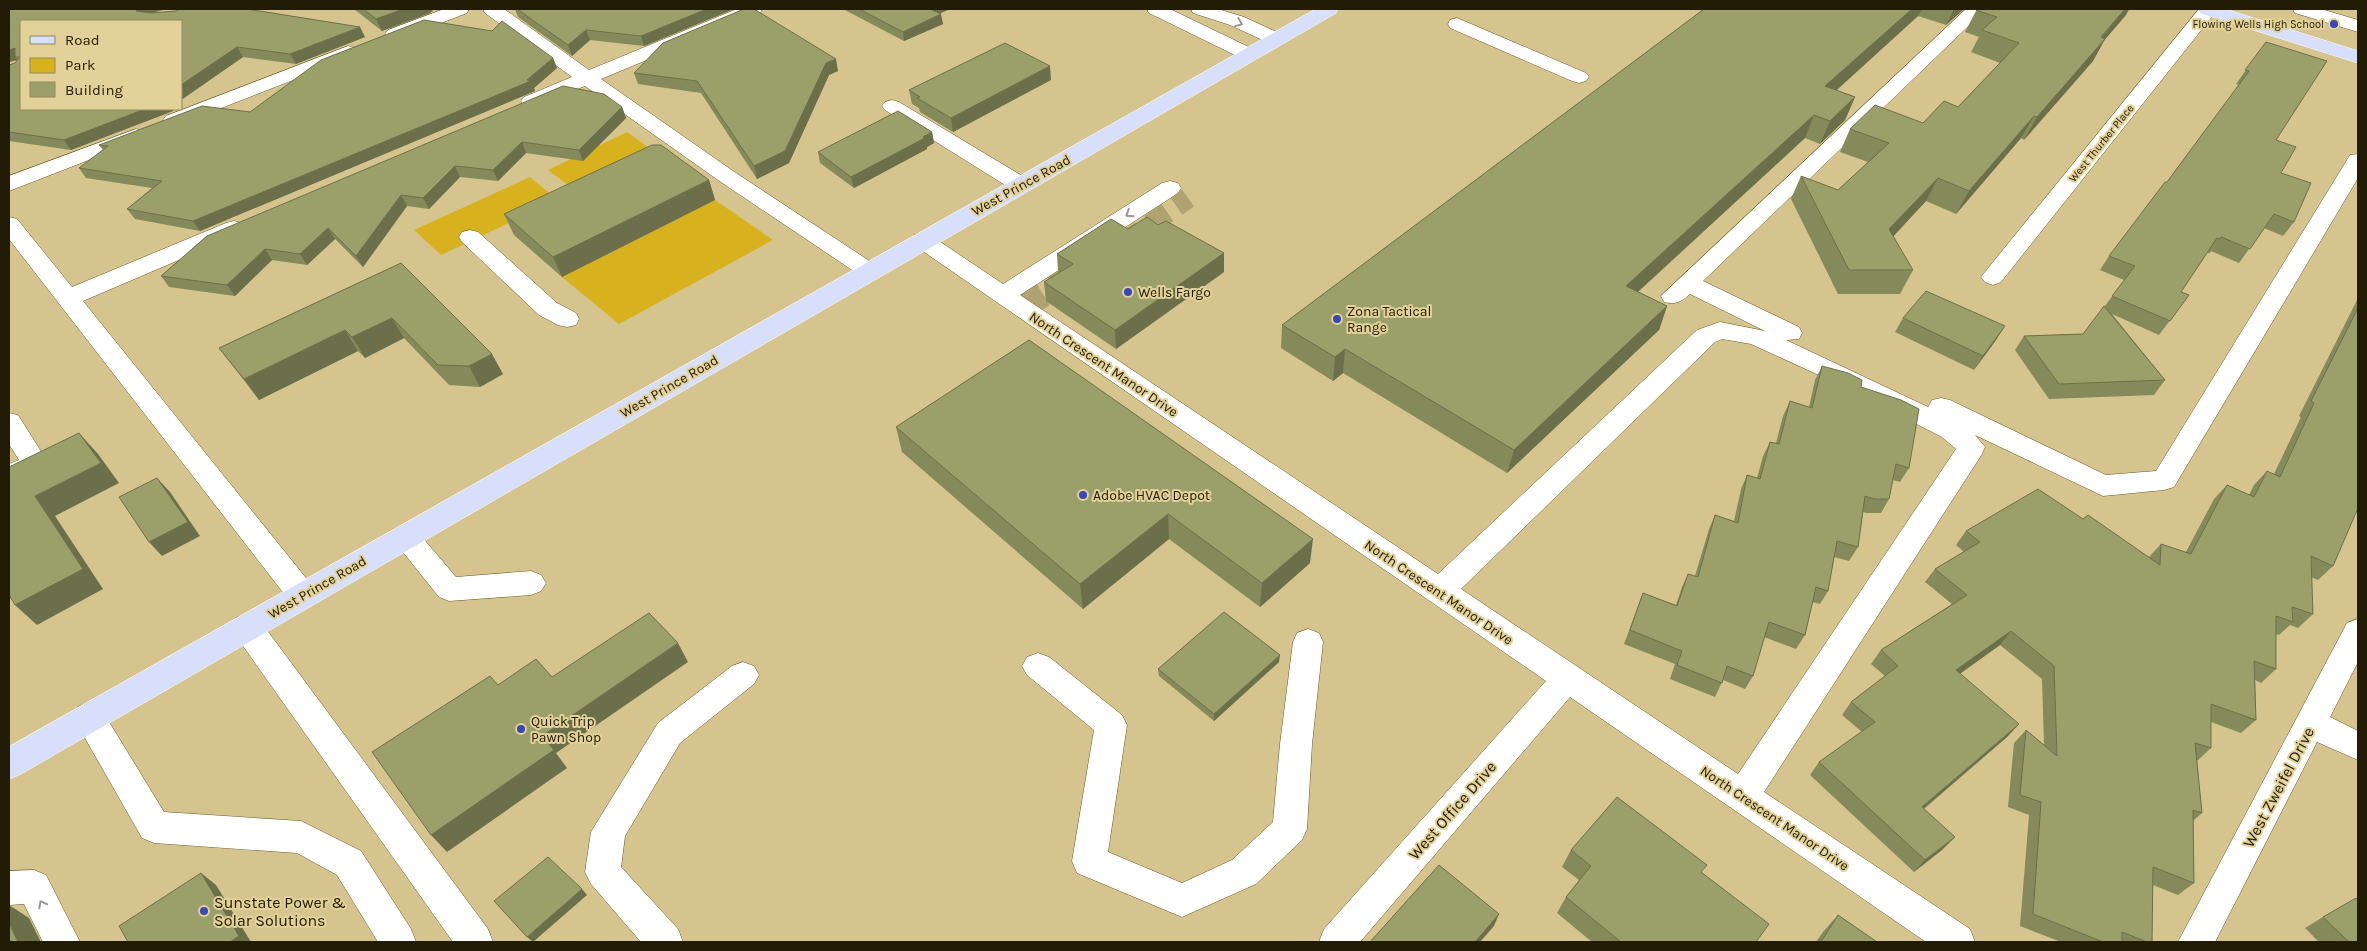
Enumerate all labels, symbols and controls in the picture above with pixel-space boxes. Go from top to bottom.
one-way arrow [1234,16,1243,27]
place label: Flowing Wells High School [2193,18,2324,31]
marker: Flowing Wells High School [2328,18,2340,30]
legend [20,20,182,110]
text: Road [65,31,100,49]
text: Park [65,56,95,74]
text: Building [65,81,123,99]
street label: West Thurber Place [2066,102,2137,185]
street label: West Prince Road [969,151,1074,220]
one-way arrow [1126,208,1135,218]
place label: Wells Fargo [1138,284,1211,301]
marker: Wells Fargo [1122,286,1134,298]
place label: Zona Tactical Range [1347,303,1431,336]
street label: North Crescent Manor Drive [1026,308,1181,421]
marker: Zona Tactical Range [1331,313,1343,325]
street label: West Prince Road [617,351,721,421]
place label: Adobe HVAC Depot [1093,487,1210,504]
marker: Adobe HVAC Depot [1077,489,1089,501]
street label: North Crescent Manor Drive [1361,536,1516,649]
street label: West Prince Road [265,552,369,622]
place label: Quick Trip Pawn Shop [531,713,601,746]
marker: Quick Trip Pawn Shop [515,723,527,735]
street label: West Zweifel Drive [2239,724,2318,851]
street label: West Office Drive [1405,757,1500,863]
street label: North Crescent Manor Drive [1697,762,1852,875]
place label: Sunstate Power & Solar Solutions [214,893,346,930]
one-way arrow [38,900,48,909]
marker: Sunstate Power & Solar Solutions [198,905,210,917]

